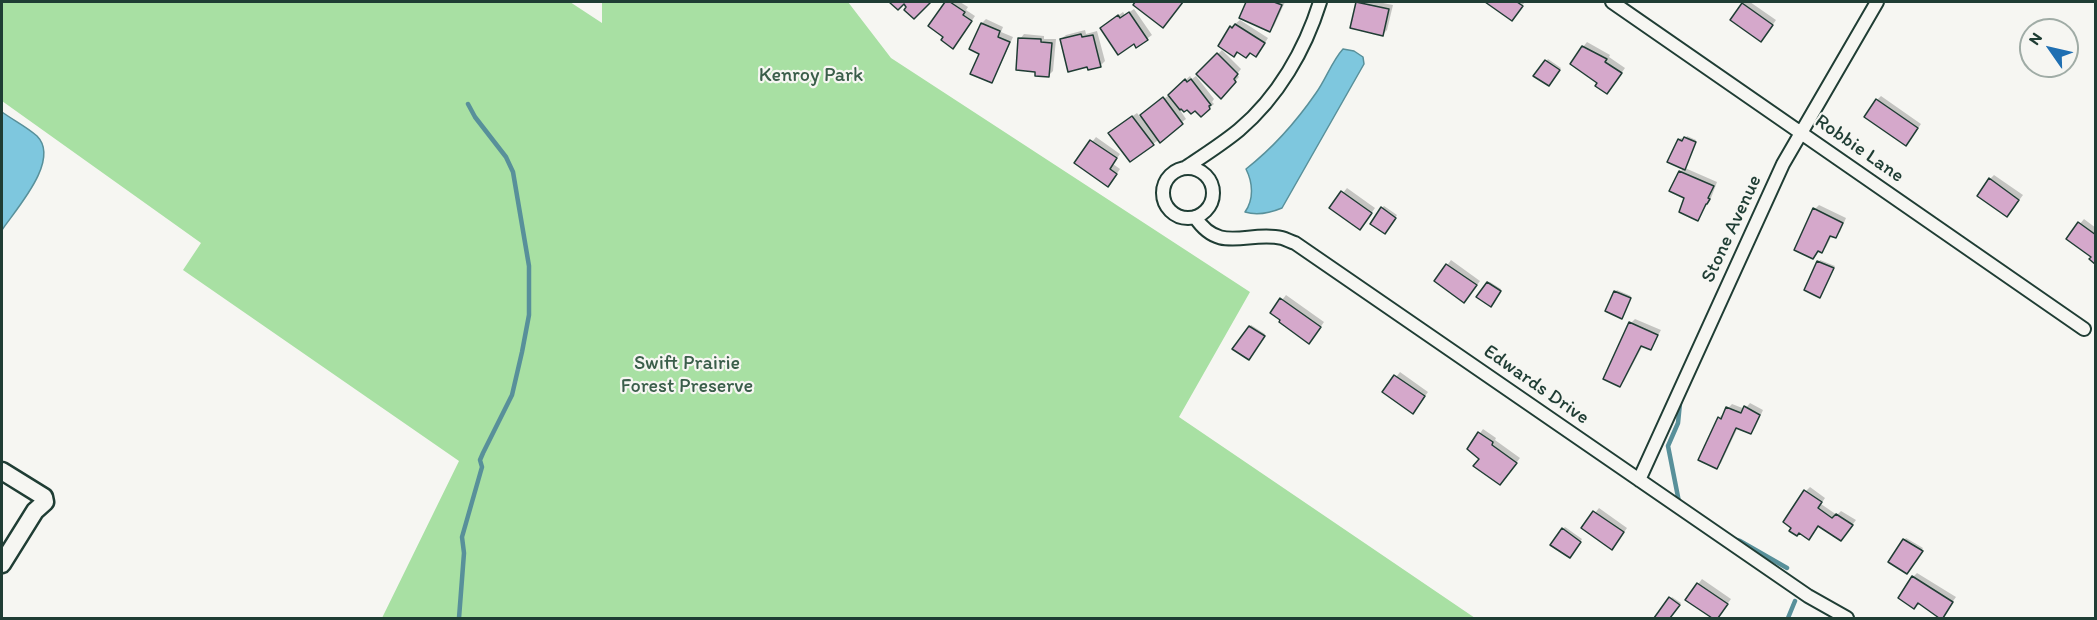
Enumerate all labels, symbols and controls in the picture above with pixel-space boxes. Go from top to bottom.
north arrow [2019,18,2079,78]
text: N [2024,29,2046,49]
park label: Kenroy Park [759,64,863,88]
street label: Robbie Lane [1810,109,1908,189]
street label: Stone Avenue [1697,171,1767,287]
street label: Edwards Drive [1479,340,1593,430]
park label: Swift Prairie Forest Preserve [621,352,753,399]

